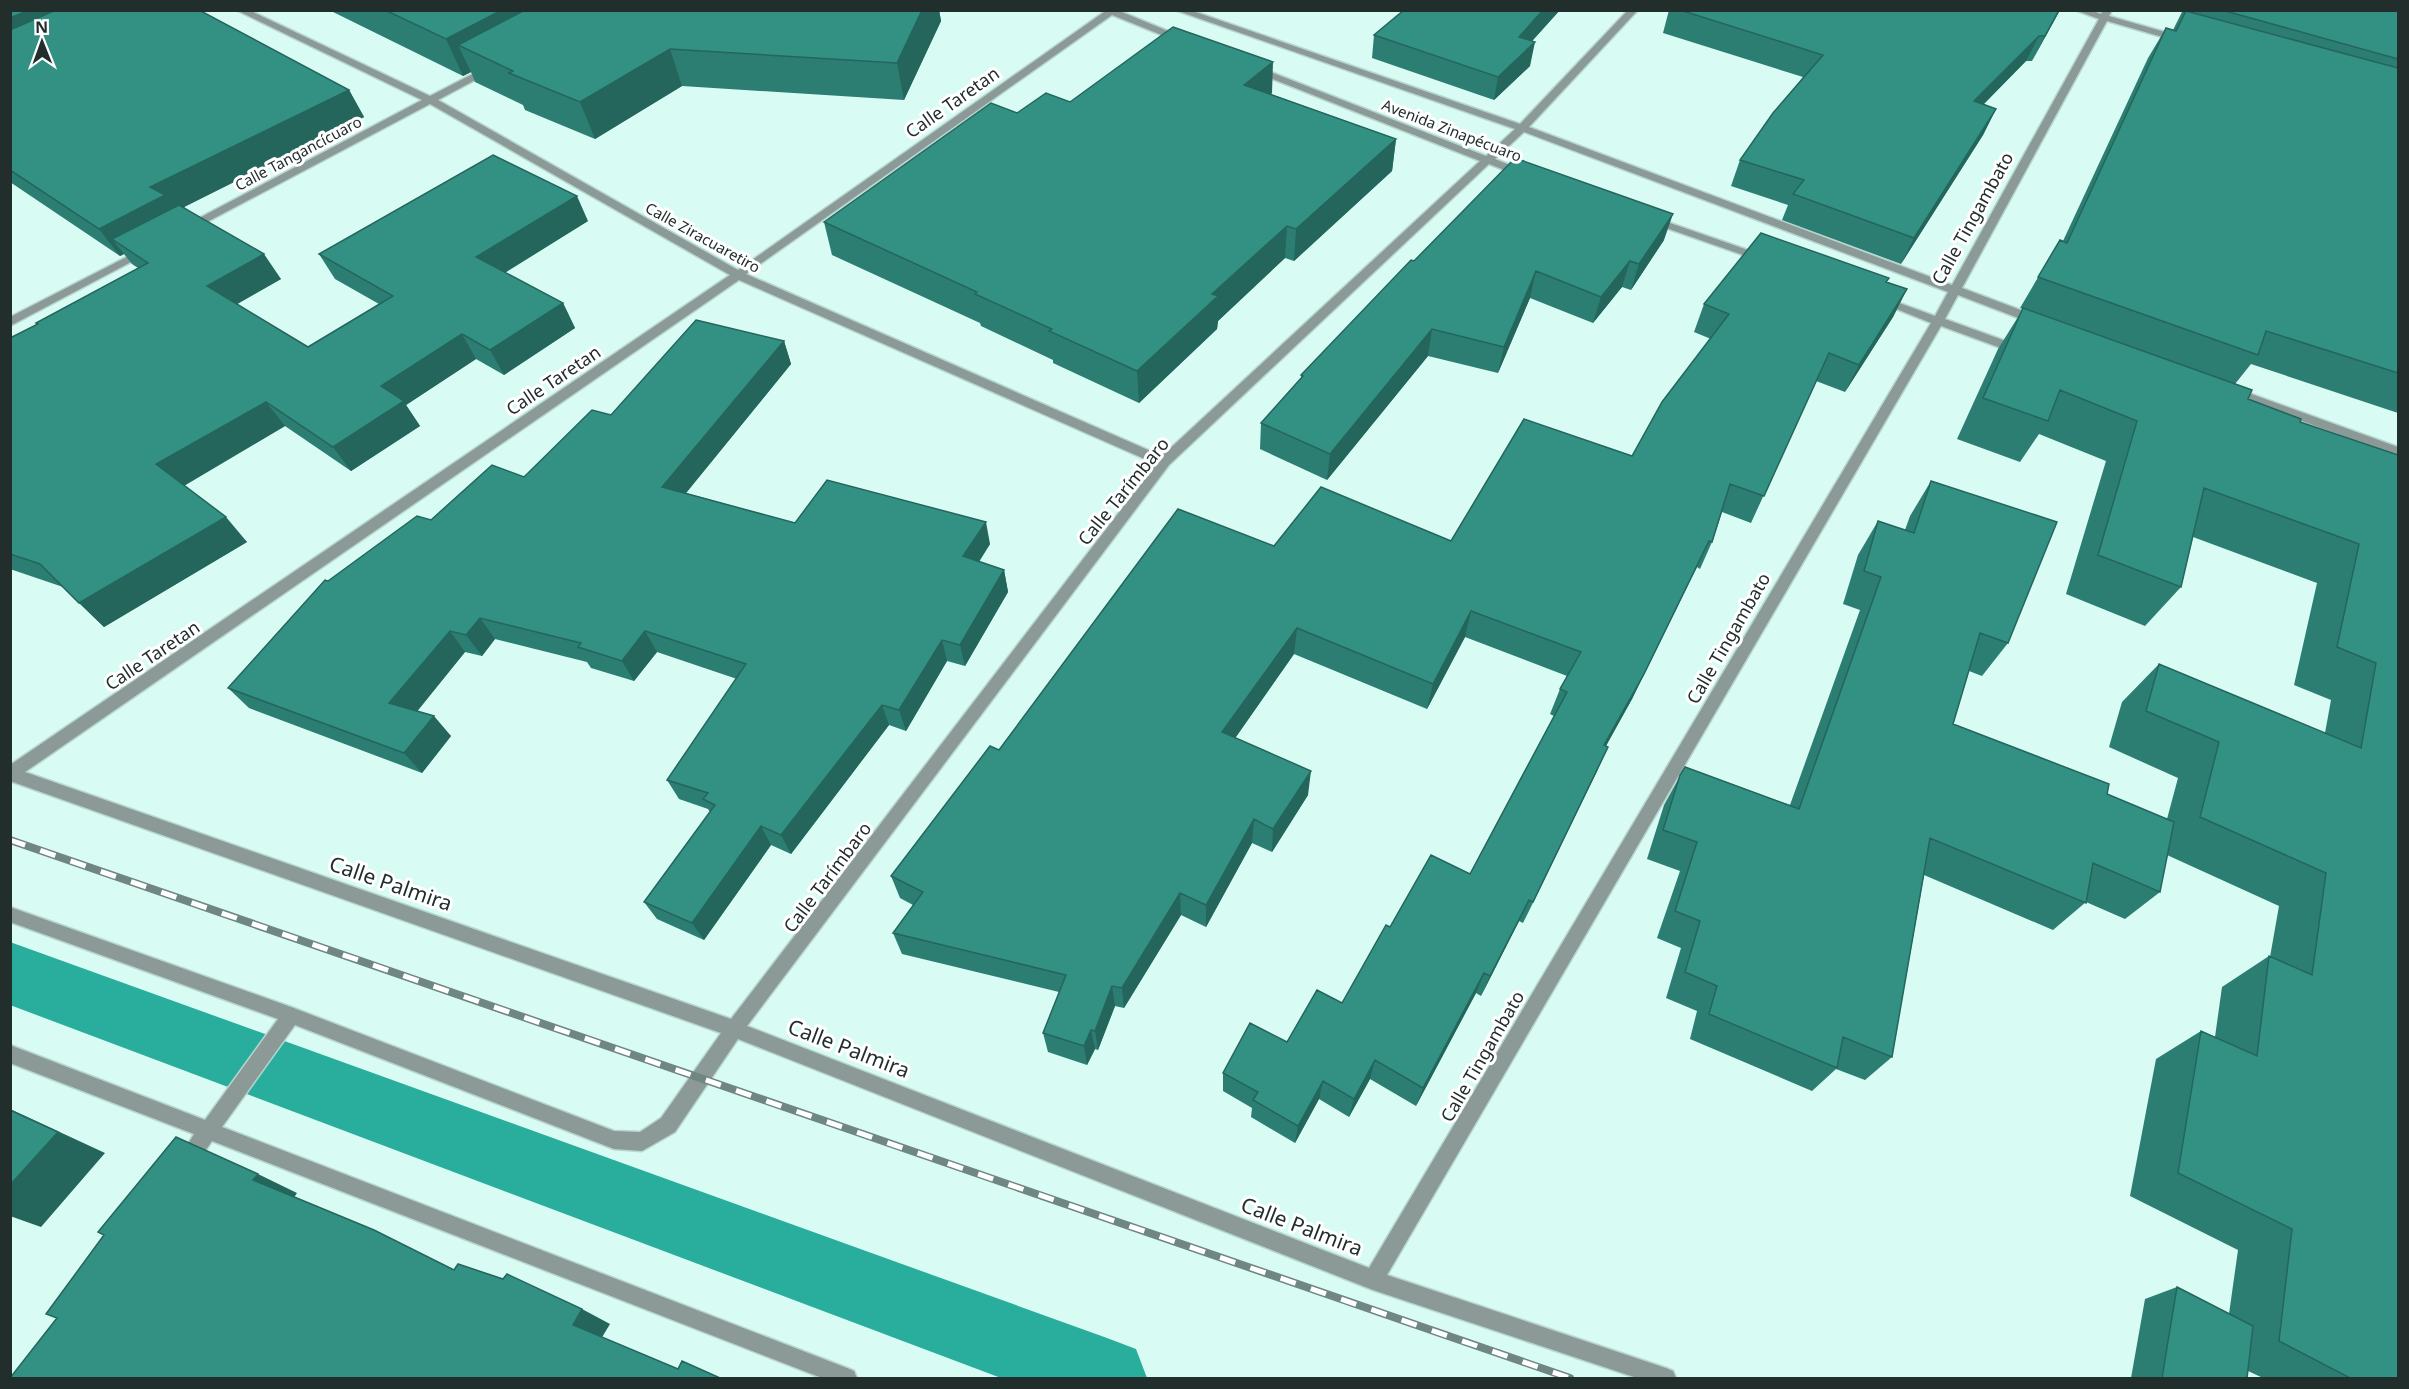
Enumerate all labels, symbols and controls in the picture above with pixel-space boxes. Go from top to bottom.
north arrow [12,12,72,72]
text: N [35,16,48,38]
street label: Calle Taretan [900,61,1004,143]
street label: Avenida Zinapécuaro [1379,94,1525,166]
street label: Calle Tangancícuaro [231,111,365,195]
street label: Calle Tingambato [1926,147,2018,289]
street label: Calle Ziracuaretiro [642,197,764,277]
street label: Calle Taretan [501,340,605,420]
street label: Calle Tarímbaro [1072,432,1174,550]
street label: Calle Tingambato [1681,568,1775,708]
street label: Calle Taretan [100,615,204,695]
street label: Calle Tarímbaro [778,817,876,937]
street label: Calle Palmira [326,849,456,917]
street label: Calle Tingambato [1435,986,1529,1126]
street label: Calle Palmira [784,1012,914,1084]
street label: Calle Palmira [1237,1190,1367,1262]

